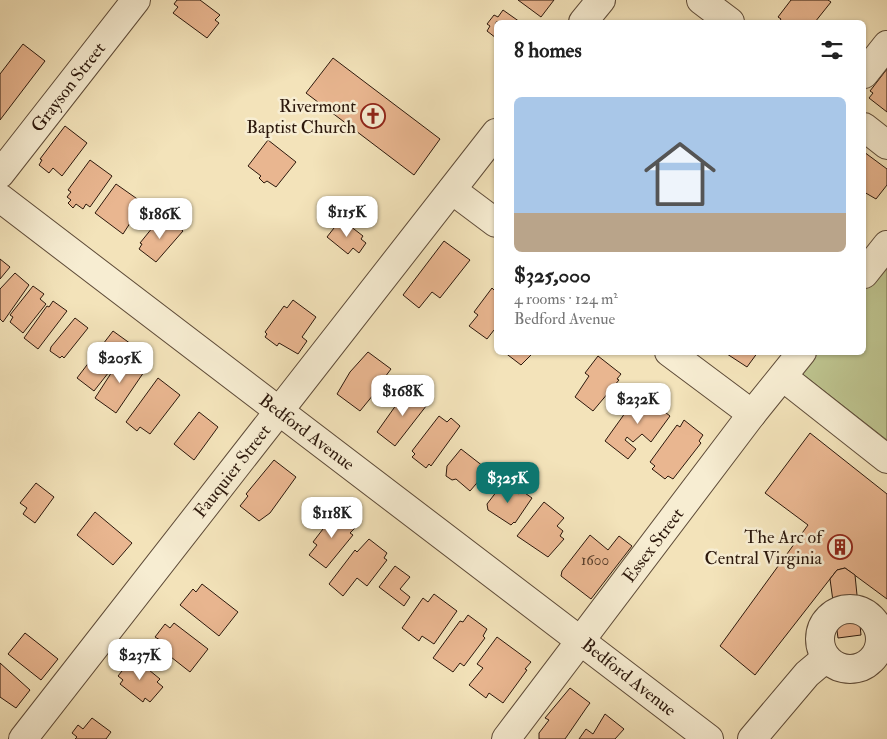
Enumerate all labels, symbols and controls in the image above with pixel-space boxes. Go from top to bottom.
icon: filters [818,36,846,64]
street label: Grayson Street [26,37,111,137]
text: 8 homes [514,37,582,64]
place label: Rivermont Baptist Church [246,95,357,139]
church icon: Rivermont Baptist Church [360,103,386,129]
icon: home [635,129,725,219]
pin: $115K [312,196,382,238]
pin: $186K [125,198,195,240]
text: $115K [328,202,366,222]
text: $186K [139,204,181,224]
text: $325,000 [514,262,591,289]
text: 4 rooms · 124 m² [514,289,618,309]
text: Bedford Avenue [514,309,615,329]
pin: $205K [85,342,155,384]
text: $205K [98,348,142,368]
pin: $168K [368,374,438,417]
text: $168K [382,381,424,401]
pin: $232K [603,382,673,425]
street label: Bedford Avenue [254,389,359,476]
text: $232K [617,389,659,409]
street label: Fauquier Street [189,420,276,523]
pin: $325K [473,462,543,504]
text: $325K [487,468,529,488]
pin: $118K [297,496,367,539]
text: $118K [312,503,352,523]
street label: Essex Street [618,503,689,587]
place label: The Arc of Central Virginia [705,526,825,570]
building icon: The Arc of Central Virginia [827,534,853,560]
house number: 1600 [581,551,609,570]
street label: Bedford Avenue [577,633,681,722]
pin: $237K [105,638,175,681]
text: $237K [119,645,161,665]

